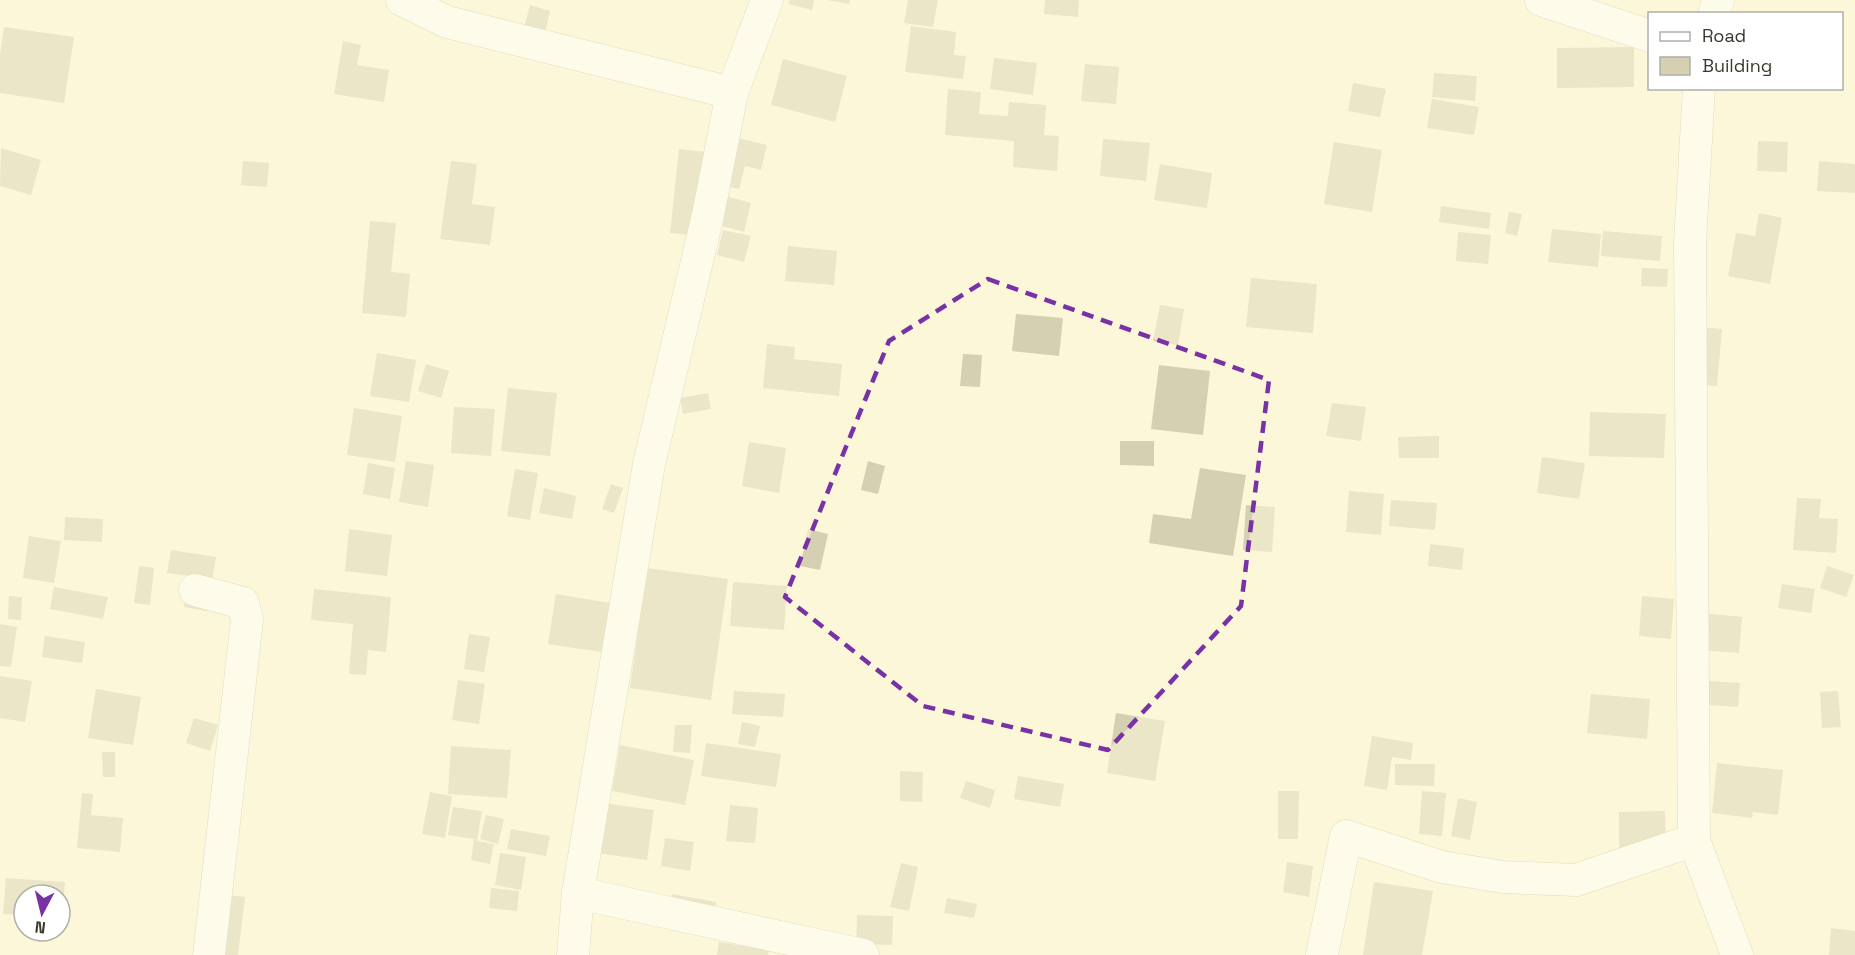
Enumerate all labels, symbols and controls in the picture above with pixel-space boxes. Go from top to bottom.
legend [1648,12,1843,90]
text: Road [1702,24,1746,47]
text: Building [1702,54,1772,77]
north arrow [12,883,72,943]
text: N [34,916,47,938]

